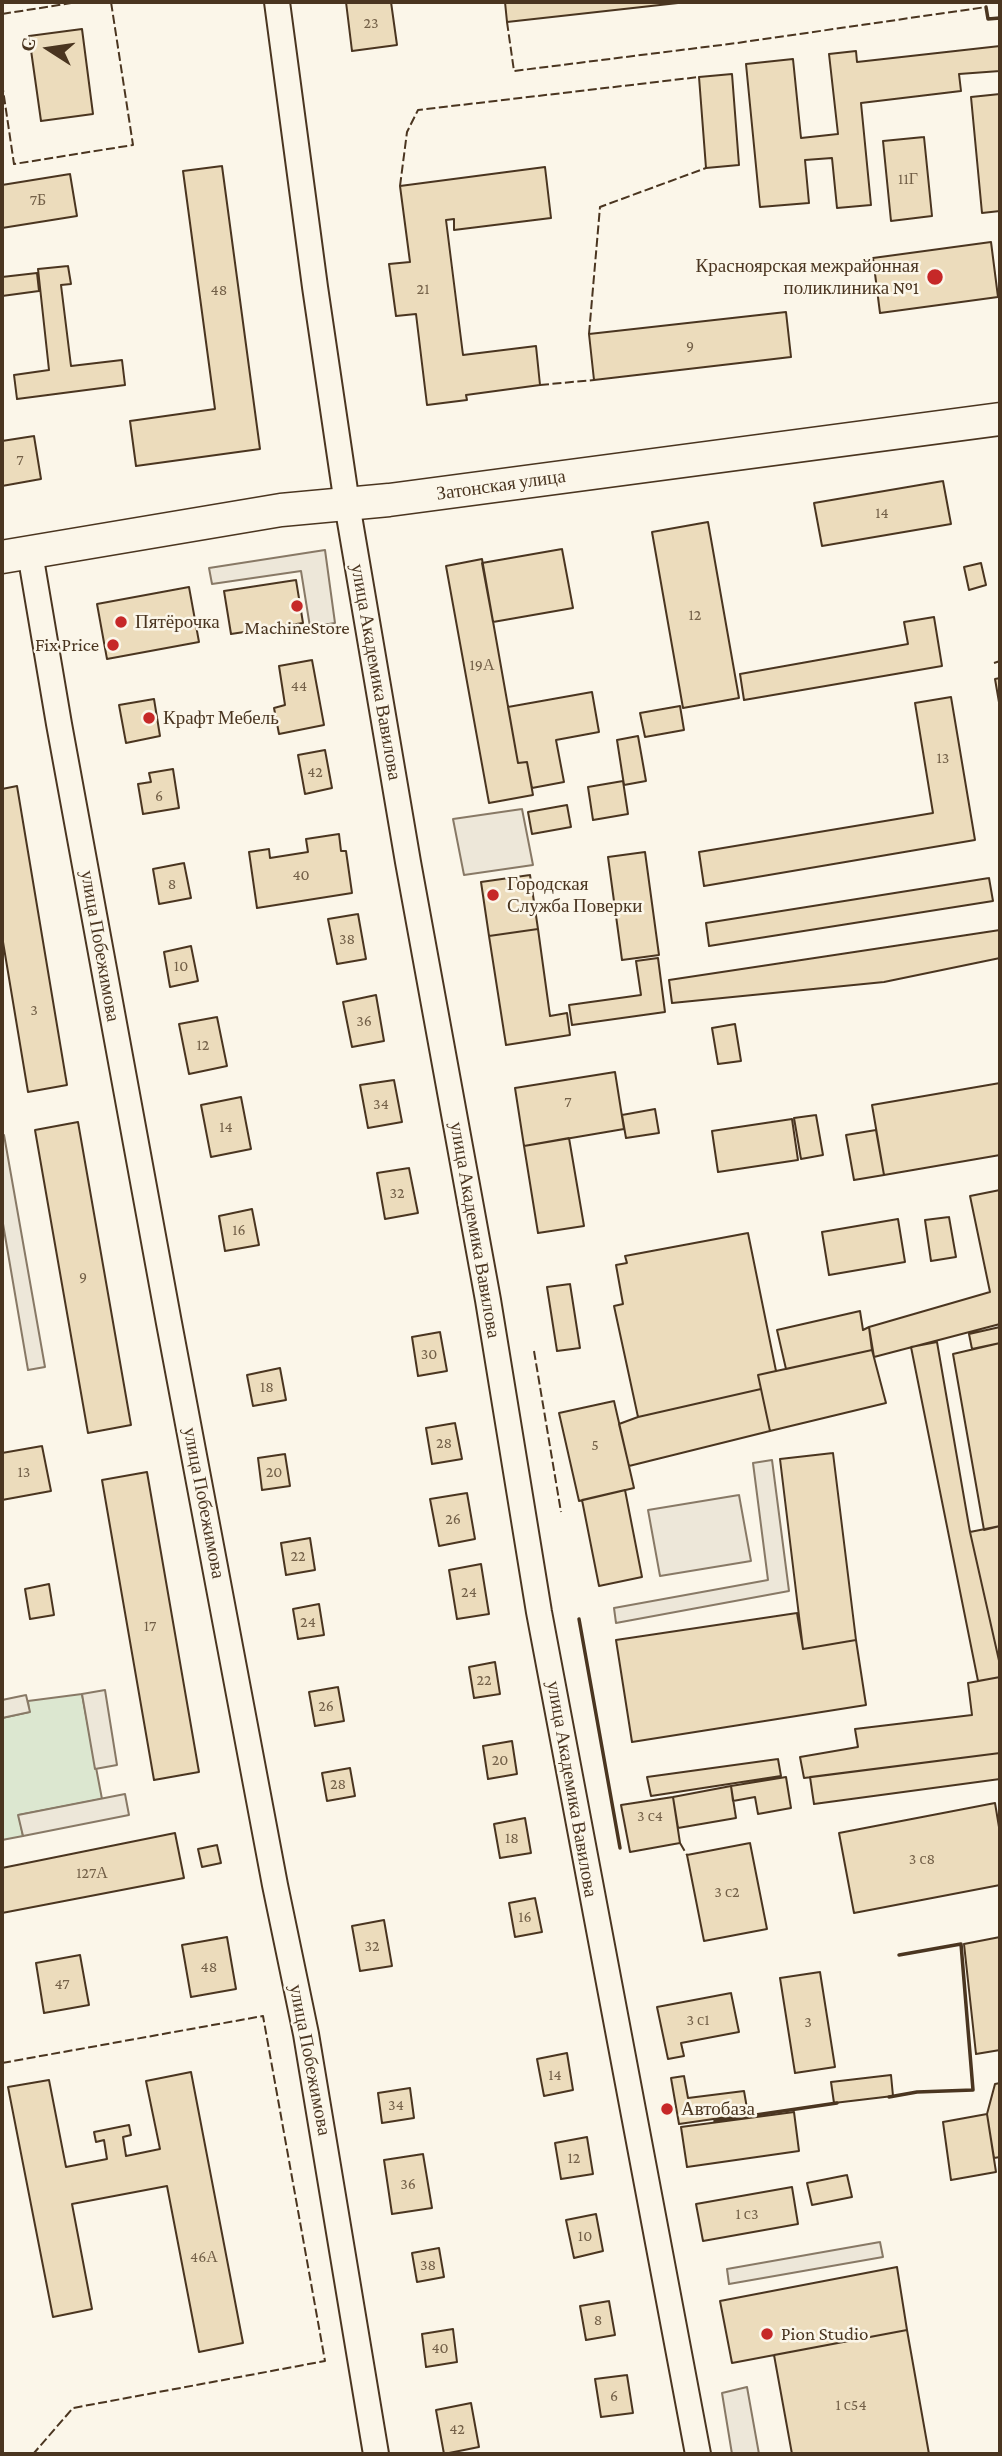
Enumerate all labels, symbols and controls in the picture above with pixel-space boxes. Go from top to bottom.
house number: 23 [363,13,379,33]
north arrow [14,14,84,84]
text: С [16,36,40,53]
house number: 11Г [898,169,918,189]
house number: 7Б [30,190,46,210]
place label: Красноярская межрайонная поликлиника №1 [696,255,919,299]
marker: Красноярская межрайонная поликлиника №1 [925,267,945,287]
house number: 21 [417,279,429,299]
house number: 48 [211,280,227,300]
house number: 9 [686,336,694,356]
house number: 7 [16,450,24,470]
street label: Затонская улица [435,465,567,505]
house number: 14 [875,503,889,523]
street label: улица Академика Вавилова [346,562,406,782]
marker: MachineStore [289,598,305,614]
house number: 12 [689,605,701,625]
place label: Пятёрочка [135,611,220,633]
marker: Пятёрочка [113,614,129,630]
place label: MachineStore [244,617,350,639]
place label: Fix Price [35,634,99,656]
marker: Fix Price [105,637,121,653]
house number: 19А [470,655,494,675]
house number: 44 [291,676,307,696]
place label: Крафт Мебель [163,707,279,729]
marker: Крафт Мебель [141,710,157,726]
house number: 13 [937,748,949,768]
house number: 42 [307,762,323,782]
house number: 6 [155,786,163,806]
house number: 40 [292,865,310,885]
street label: улица Побежимова [75,868,125,1024]
place label: Городская Служба Поверки [507,873,642,917]
house number: 8 [168,874,176,894]
marker: Городская Служба Поверки [485,887,501,903]
house number: 38 [339,929,355,949]
house number: 10 [174,956,188,976]
house number: 3 [30,1000,38,1020]
house number: 36 [356,1011,372,1031]
house number: 12 [197,1035,209,1055]
house number: 7 [564,1092,572,1112]
house number: 34 [373,1094,389,1114]
house number: 14 [219,1117,233,1137]
street label: улица Академика Вавилова [445,1120,505,1340]
house number: 32 [389,1183,405,1203]
house number: 16 [232,1220,246,1240]
house number: 9 [79,1267,87,1287]
house number: 30 [421,1344,437,1364]
house number: 18 [260,1377,274,1397]
street label: улица Побежимова [178,1425,230,1581]
house number: 28 [436,1433,452,1453]
house number: 5 [591,1435,599,1455]
house number: 13 [18,1462,30,1482]
house number: 20 [266,1462,282,1482]
house number: 26 [445,1509,461,1529]
house number: 22 [290,1546,306,1566]
house number: 24 [461,1582,477,1602]
house number: 24 [300,1612,316,1632]
house number: 17 [144,1616,156,1636]
house number: 22 [476,1670,492,1690]
street label: улица Академика Вавилова [542,1679,602,1899]
house number: 26 [318,1696,334,1716]
house number: 20 [492,1750,508,1770]
house number: 28 [330,1774,346,1794]
house number: 3 с4 [637,1806,663,1826]
house number: 18 [505,1828,519,1848]
house number: 3 с8 [909,1849,935,1869]
house number: 127А [76,1863,108,1883]
house number: 3 с2 [714,1882,740,1902]
house number: 16 [518,1907,532,1927]
house number: 32 [364,1936,380,1956]
house number: 48 [201,1957,217,1977]
house number: 47 [54,1974,70,1994]
street label: улица Побежимова [284,1982,336,2138]
house number: 3 с1 [686,2010,710,2030]
house number: 3 [804,2012,812,2032]
house number: 14 [548,2065,562,2085]
house number: 34 [388,2095,404,2115]
place label: Автобаза [681,2098,755,2120]
marker: Автобаза [659,2101,675,2117]
house number: 12 [568,2148,580,2168]
house number: 36 [400,2174,416,2194]
house number: 1 с3 [735,2204,759,2224]
house number: 10 [578,2226,592,2246]
house number: 46А [190,2247,218,2267]
house number: 38 [420,2255,436,2275]
house number: 8 [594,2310,602,2330]
place label: Pion Studio [781,2323,868,2345]
marker: Pion Studio [759,2326,775,2342]
house number: 40 [431,2338,449,2358]
house number: 6 [610,2386,618,2406]
house number: 1 с54 [835,2395,867,2415]
house number: 42 [449,2419,465,2439]

